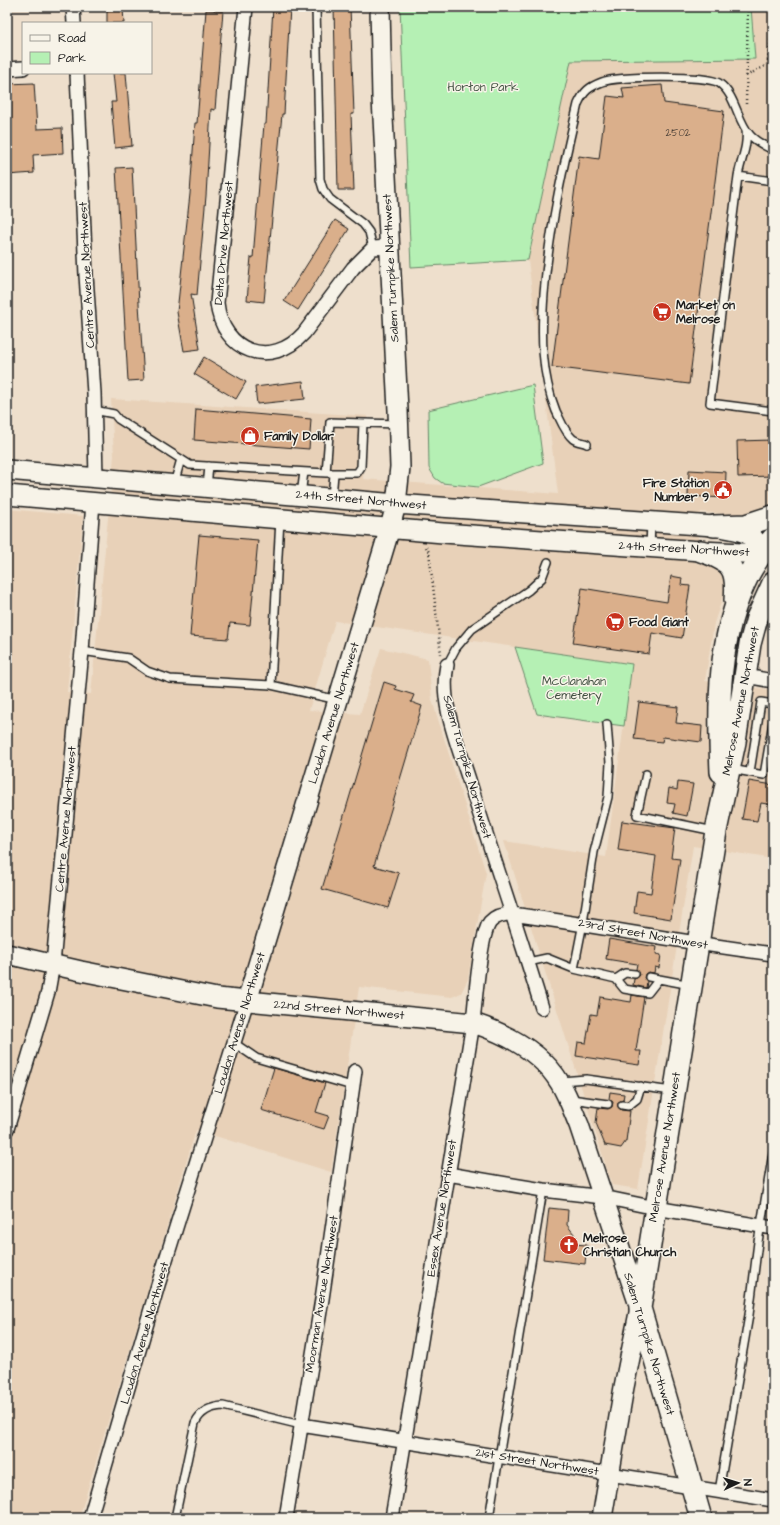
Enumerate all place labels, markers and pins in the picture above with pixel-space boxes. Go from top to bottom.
place label: Market on Melrose [676,297,735,328]
supermarket icon: Market on Melrose [651,301,673,323]
shop icon: Family Dollar [239,425,261,447]
place label: Family Dollar [264,428,334,446]
place label: Fire Station Number 9 [643,475,709,506]
public building icon: Fire Station Number 9 [712,479,734,501]
supermarket icon: Food Giant [604,611,626,633]
place label: Food Giant [629,614,689,631]
place label: Melrose Christian Church [583,1230,677,1261]
church icon: Melrose Christian Church [558,1234,580,1256]

